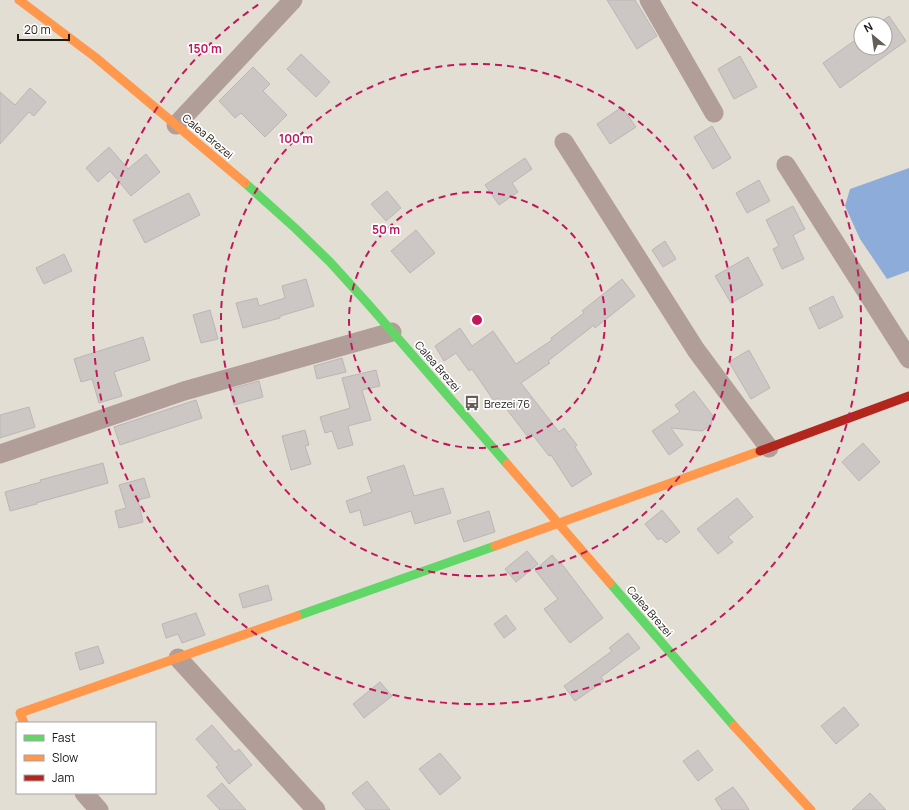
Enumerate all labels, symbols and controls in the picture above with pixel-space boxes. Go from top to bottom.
scale bar [18,16,69,42]
north arrow [853,16,893,56]
text: N [861,18,875,35]
text: 20 m [24,21,51,38]
text: 150 m [188,40,222,57]
street label: Calea Brezei [179,110,237,162]
text: 100 m [279,130,313,147]
text: 50 m [372,221,400,238]
centre of rings [470,313,484,327]
street label: Calea Brezei [412,337,464,395]
bus stop icon: Brezei 76 [463,394,481,412]
place label: Brezei 76 [484,396,530,411]
street label: Calea Brezei [624,582,676,640]
legend [16,722,156,794]
text: Fast [52,729,76,746]
text: Slow [52,749,78,766]
text: Jam [52,769,74,786]

